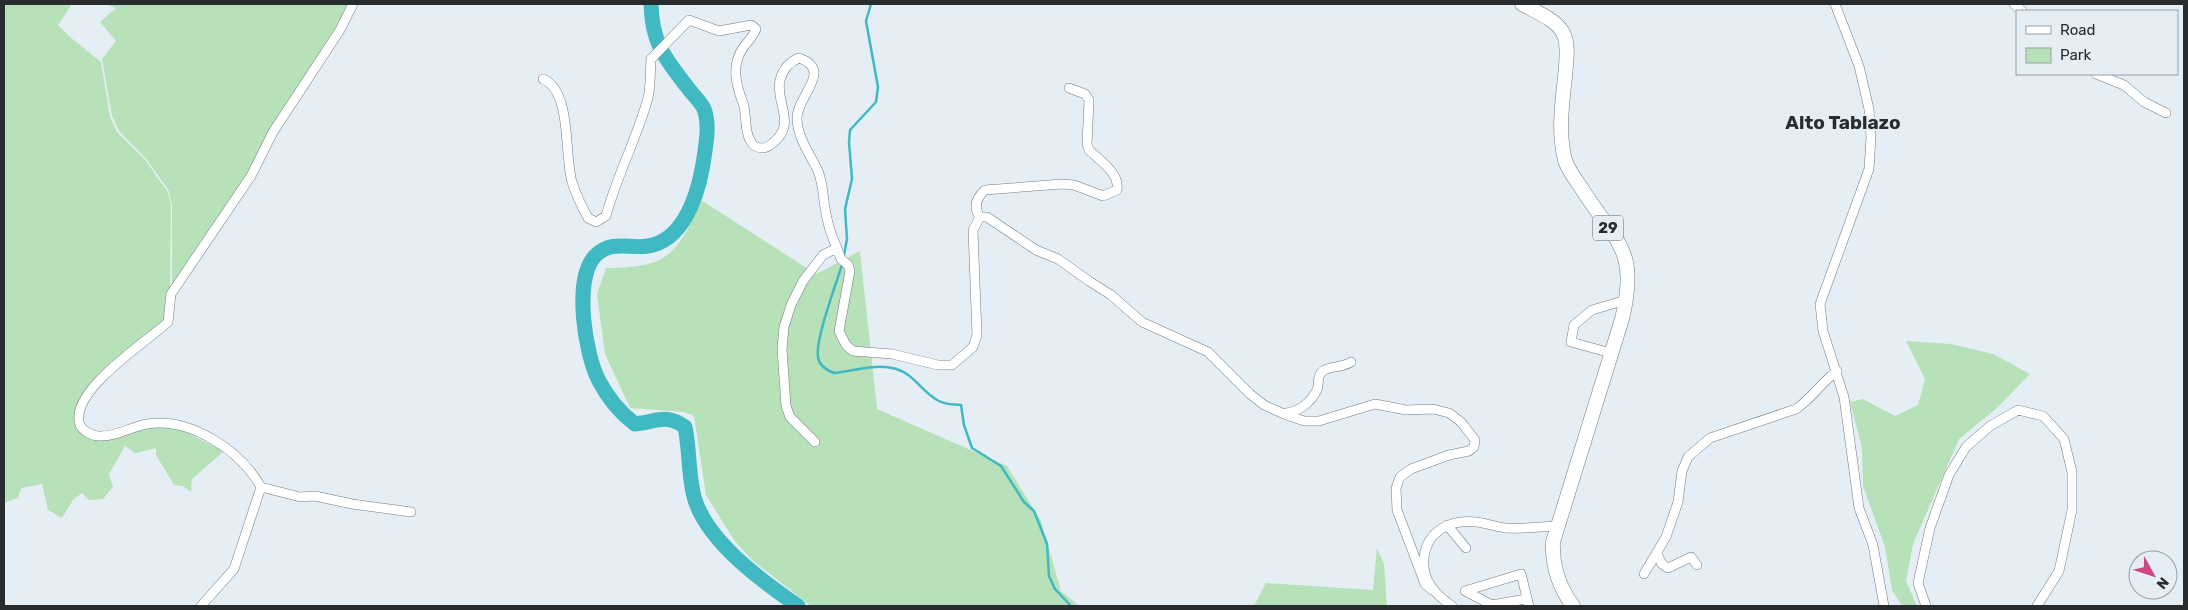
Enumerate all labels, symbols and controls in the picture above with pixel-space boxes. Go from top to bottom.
legend [2016,10,2178,75]
text: Road [2060,21,2096,39]
text: Park [2060,46,2091,64]
district label: Alto Tablazo [1785,111,1901,134]
road number: 29 [1593,216,1623,240]
north arrow [2128,550,2178,600]
text: N [2153,574,2172,592]

